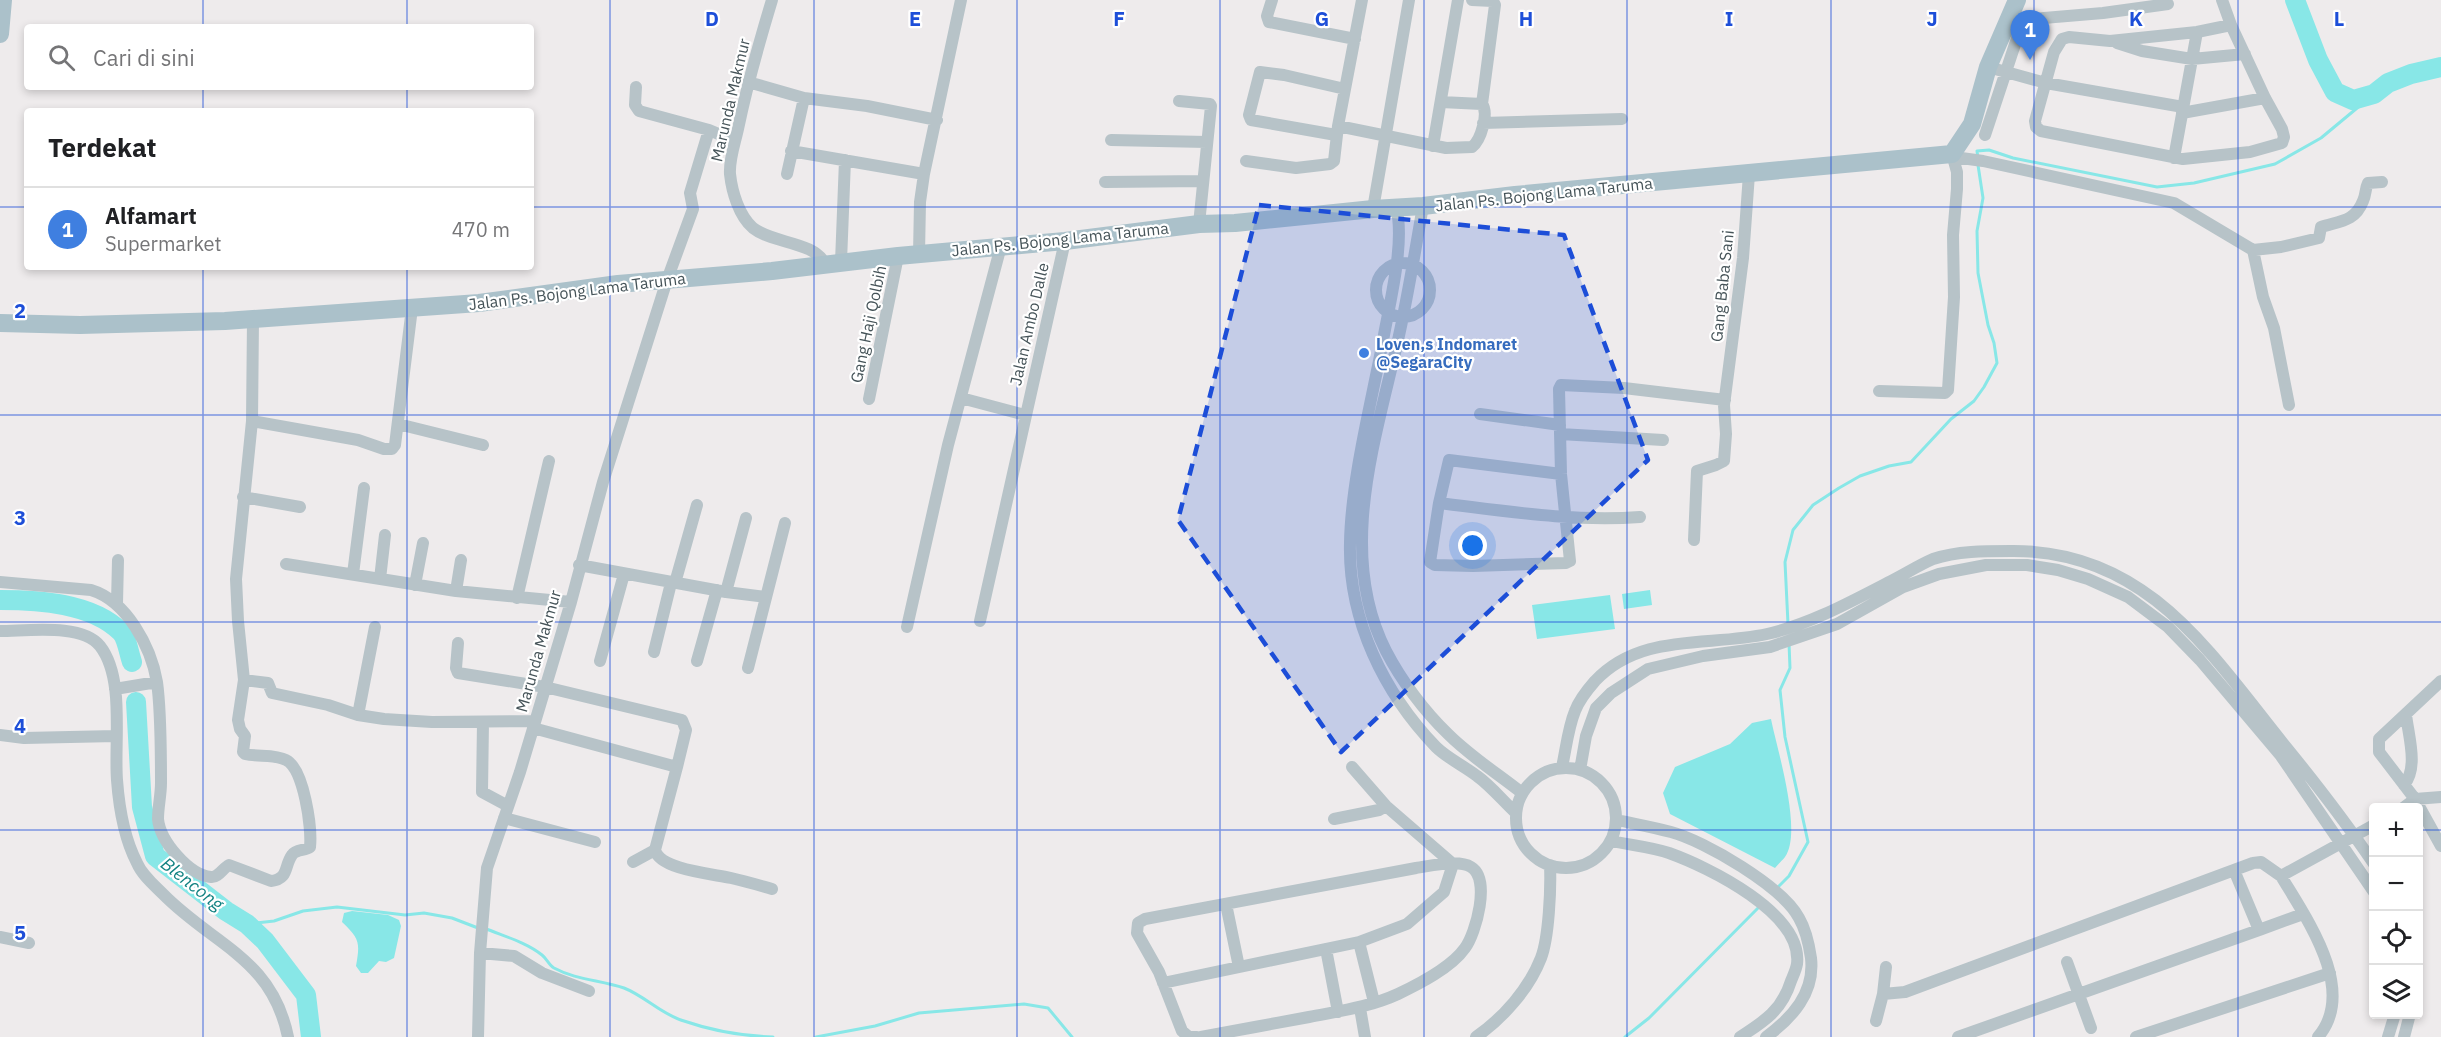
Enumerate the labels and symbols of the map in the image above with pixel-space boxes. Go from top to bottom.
text: D [705,5,719,32]
text: E [909,5,921,32]
text: F [1113,5,1125,32]
text: G [1315,5,1329,32]
text: H [1519,5,1533,32]
text: I [1725,5,1733,32]
text: J [1926,5,1938,32]
text: K [2129,5,2143,32]
text: L [2334,5,2344,32]
pin: 1 [2010,10,2050,60]
street label: Marunda Makmur [706,36,754,164]
street label: Jalan Ps. Bojong Lama Taruma [1434,173,1654,215]
street label: Jalan Ps. Bojong Lama Taruma [950,218,1170,260]
street label: Gang Baba Sani [1706,229,1738,343]
street label: Jalan Ambo Dalle [1005,260,1053,387]
street label: Gang Haji Qolbih [846,263,890,385]
street label: Jalan Ps. Bojong Lama Taruma [467,268,687,314]
text: 2 [14,297,26,324]
place label: Loven,s Indomaret @SegaraCity [1376,334,1517,372]
marker: Loven,s Indomaret @SegaraCity [1357,346,1371,360]
text: 3 [14,504,26,531]
your location [1458,531,1487,560]
street label: Marunda Makmur [511,588,565,714]
text: 4 [14,712,26,739]
water label: Blencong [156,852,229,916]
text: 5 [14,919,26,946]

